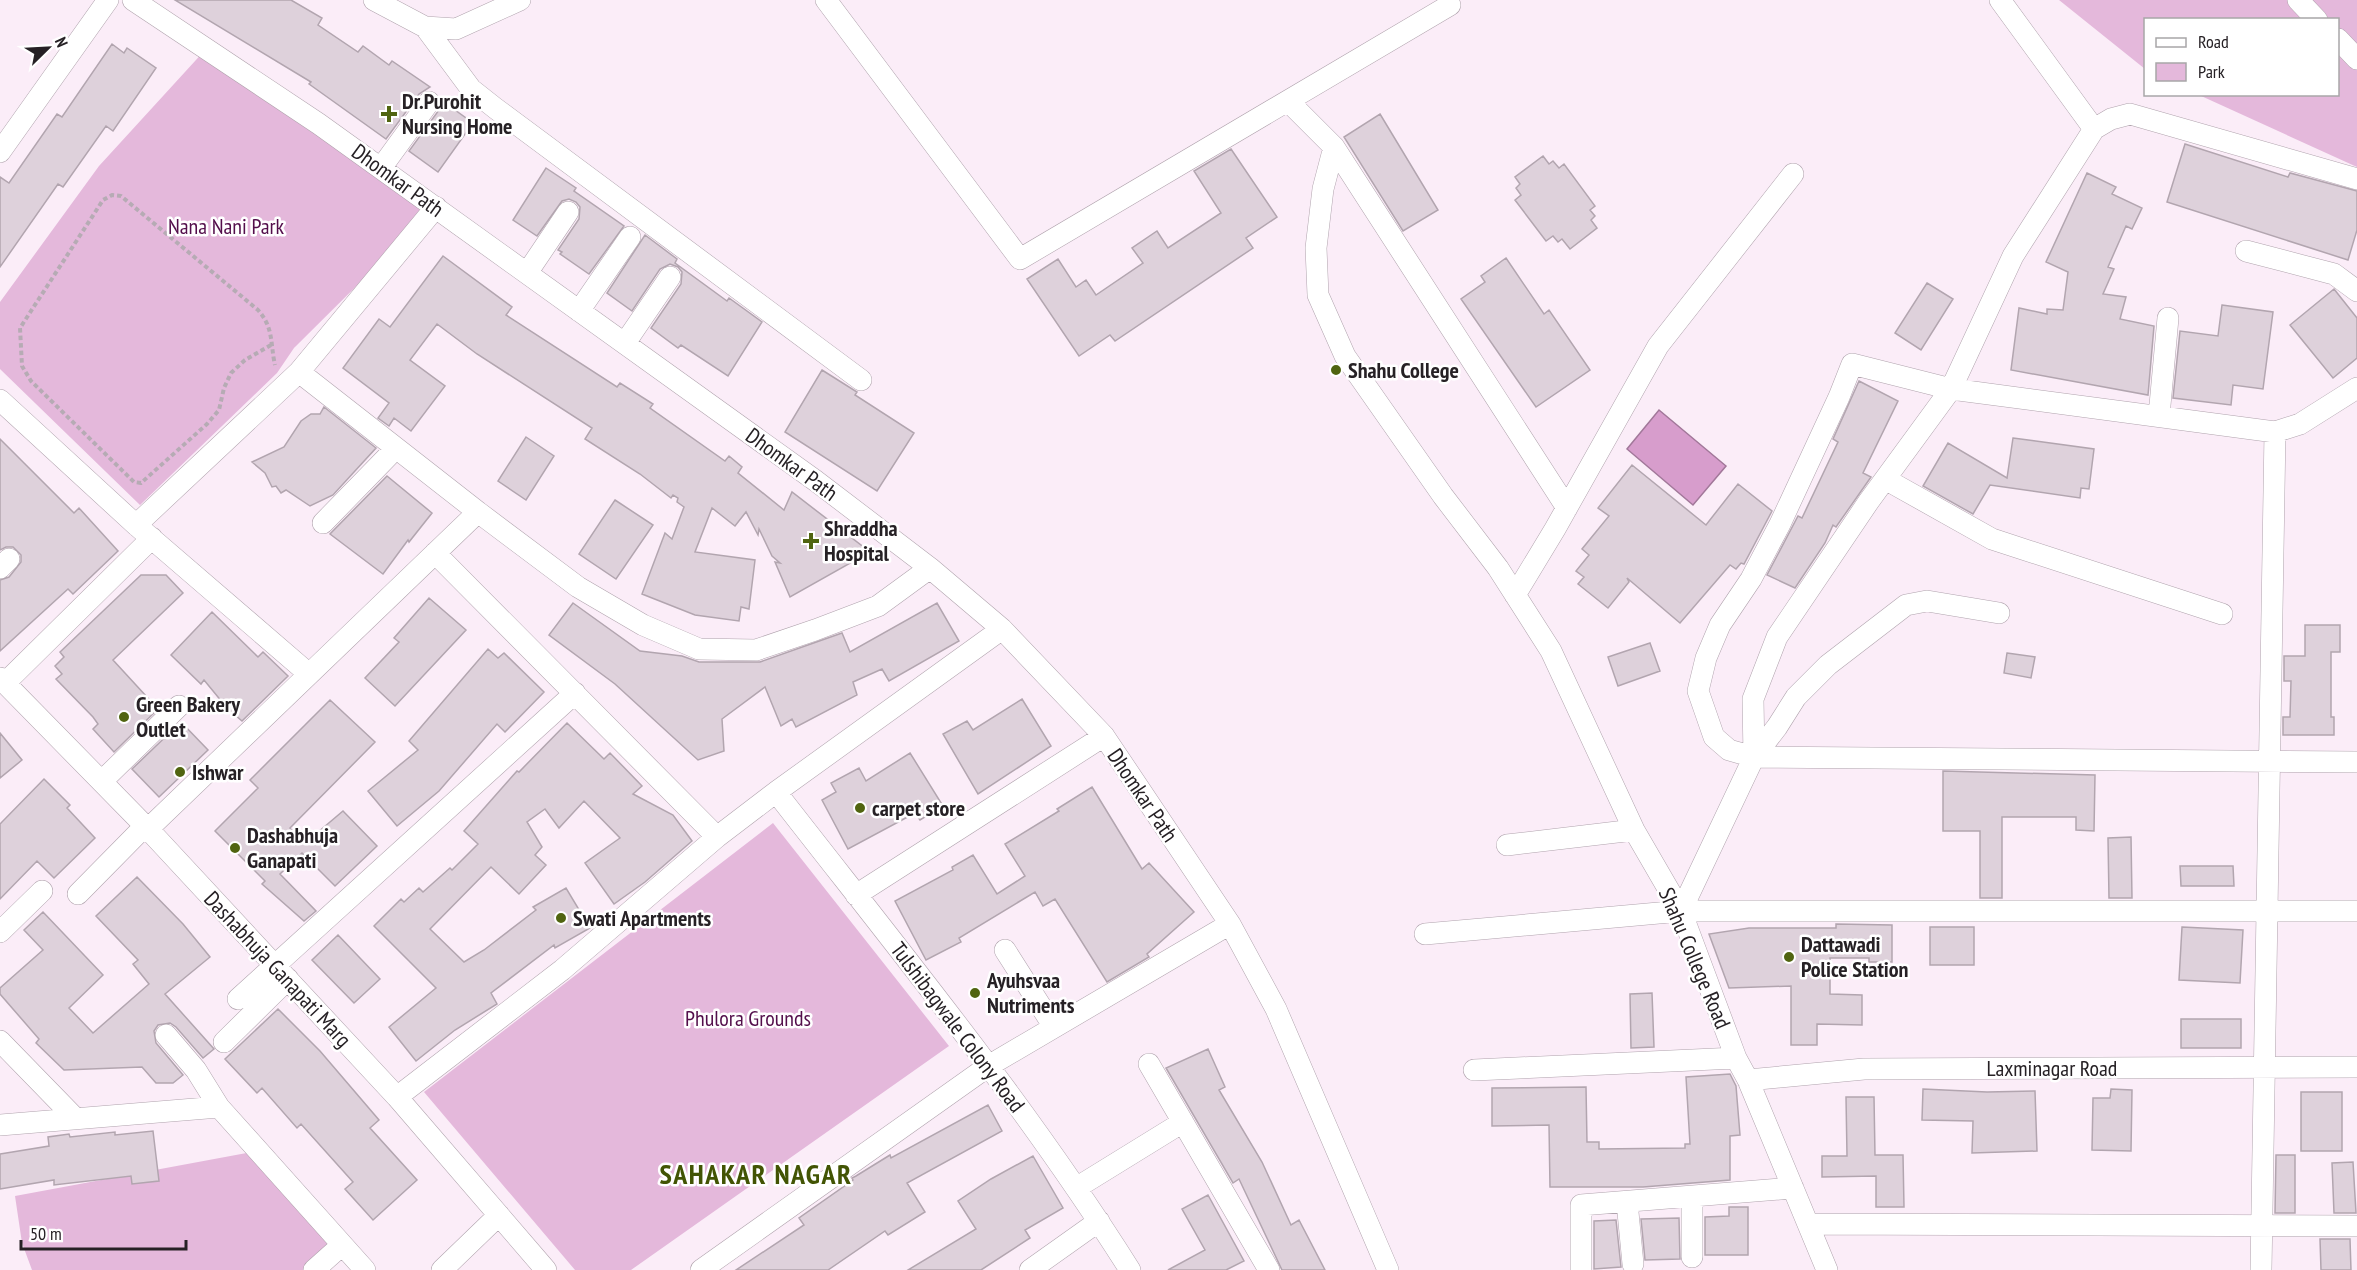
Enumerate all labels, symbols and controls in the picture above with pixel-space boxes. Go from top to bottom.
north arrow [18,18,78,78]
legend [2144,18,2339,96]
text: Road [2198,30,2229,53]
text: N [51,34,73,50]
text: Park [2198,60,2225,83]
place label: Dr.Purohit Nursing Home [402,87,512,140]
marker: Dr.Purohit Nursing Home [380,105,398,123]
street label: Dhomkar Path [347,137,449,223]
park label: Nana Nani Park [168,212,285,240]
place label: Shahu College [1348,356,1459,384]
marker: Shahu College [1329,363,1343,377]
street label: Dhomkar Path [741,421,843,507]
place label: Shraddha Hospital [824,514,898,567]
marker: Shraddha Hospital [802,532,820,550]
place label: Green Bakery Outlet [136,690,241,743]
marker: Green Bakery Outlet [117,710,131,724]
street label: Dhomkar Path [1101,743,1185,847]
place label: Ishwar [192,758,244,786]
marker: Ishwar [173,765,187,779]
place label: carpet store [872,794,965,822]
marker: carpet store [853,801,867,815]
place label: Dashabhuja Ganapati [247,821,338,874]
marker: Dashabhuja Ganapati [228,841,242,855]
street label: Shahu College Road [1653,883,1737,1033]
street label: Dashabhuja Ganapati Marg [198,885,358,1053]
place label: Swati Apartments [573,904,712,932]
marker: Swati Apartments [554,911,568,925]
place label: Dattawadi Police Station [1801,930,1909,983]
street label: Tulshibagwale Colony Road [885,936,1031,1118]
marker: Dattawadi Police Station [1782,950,1796,964]
place label: Ayuhsvaa Nutriments [986,966,1075,1019]
marker: Ayuhsvaa Nutriments [968,986,982,1000]
park label: Phulora Grounds [685,1004,811,1032]
street label: Laxminagar Road [1987,1054,2117,1082]
district label: SAHAKAR NAGAR [659,1155,853,1192]
scale bar [21,1213,186,1251]
text: 50 m [30,1222,62,1245]

